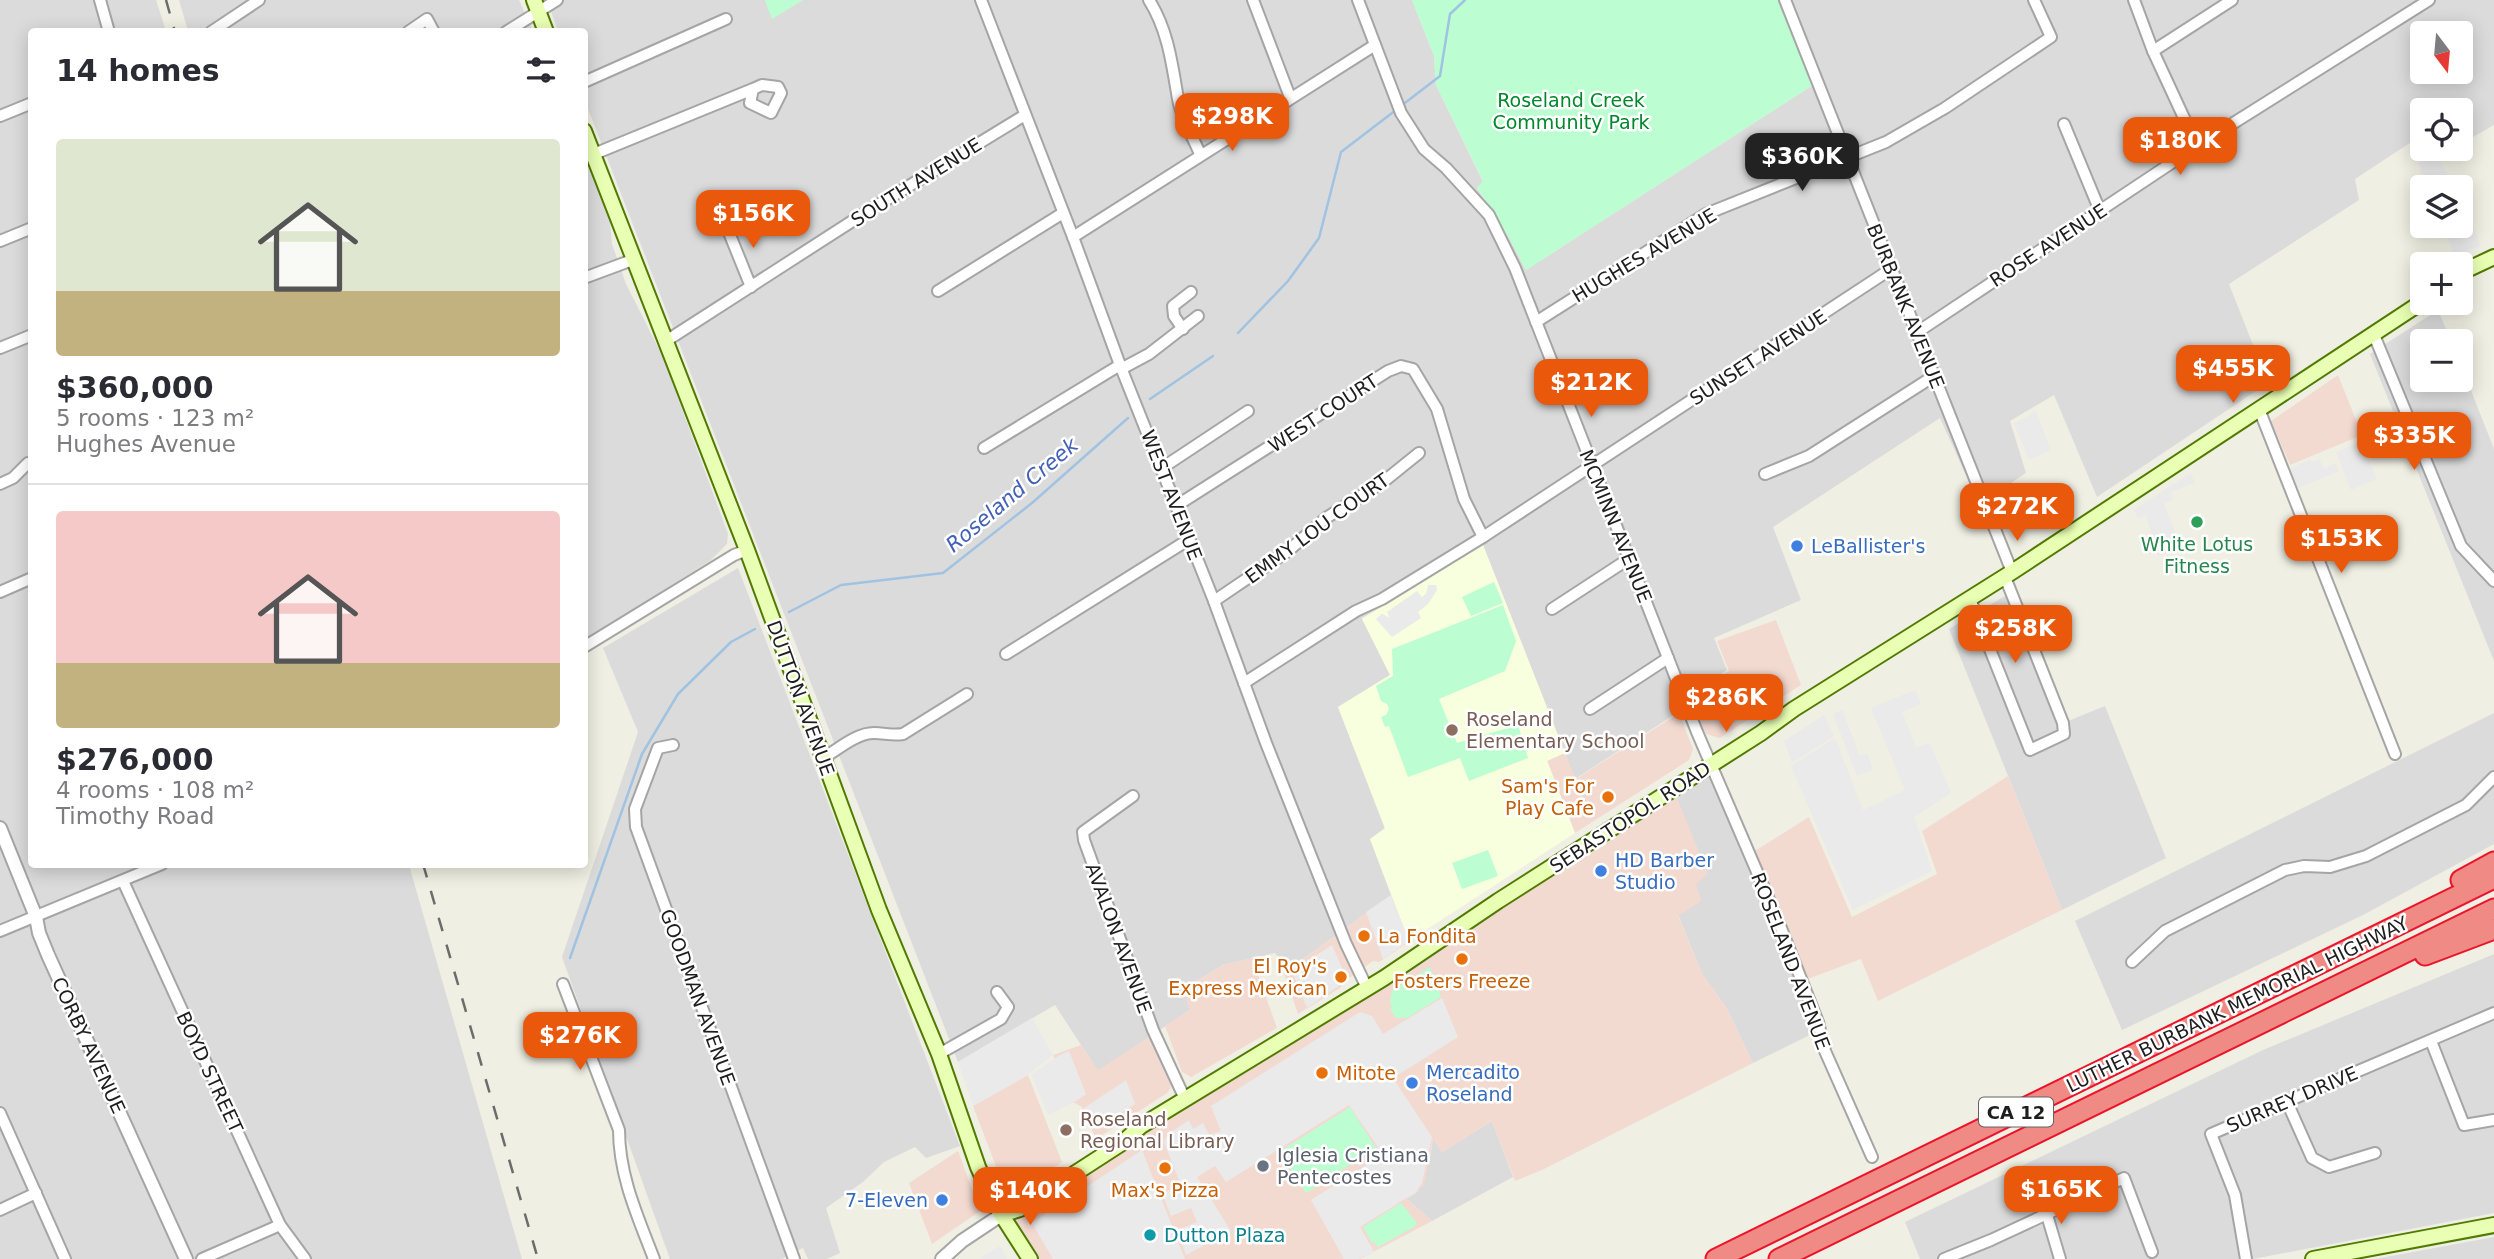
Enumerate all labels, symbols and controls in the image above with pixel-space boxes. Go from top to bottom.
north arrow [2410,21,2473,84]
map controls [2410,21,2473,392]
icon: filters [522,51,560,89]
text: 14 homes [56,53,220,88]
park label: Roseland Creek Community Park [1492,89,1650,133]
pin: $298K [1183,94,1281,153]
button: locate [2410,98,2473,161]
text: $298K [1191,103,1273,129]
pin: $180K [2131,118,2229,177]
text: $180K [2139,127,2221,153]
street label: SOUTH AVENUE [847,133,985,231]
pin: $360K [1753,134,1851,193]
text: $360K [1761,143,1843,169]
button: layers [2410,175,2473,238]
icon: home [245,184,371,310]
pin: $156K [704,190,802,250]
street label: ROSE AVENUE [1985,199,2111,291]
text: $156K [712,200,794,226]
street label: HUGHES AVENUE [1568,203,1720,307]
street label: BURBANK AVENUE [1863,220,1949,392]
button: + [2410,252,2473,315]
street label: SUNSET AVENUE [1685,305,1831,409]
button: − [2410,329,2473,392]
pin: $455K [2184,346,2282,405]
text: $455K [2192,355,2274,381]
pin: $212K [1542,360,1640,419]
street label: WEST COURT [1264,369,1382,457]
text: $212K [1550,369,1632,395]
text: $360,000 [56,370,214,405]
text: 5 rooms · 123 m² [56,405,254,431]
pin: $335K [2365,412,2463,472]
text: $335K [2373,422,2455,448]
street label: WEST AVENUE [1137,427,1207,563]
text: Hughes Avenue [56,431,236,457]
water label: Roseland Creek [941,432,1083,557]
street label: MCMINN AVENUE [1575,446,1657,606]
street label: EMMY LOU COURT [1241,468,1394,588]
pin: $272K [1968,484,2066,543]
text: $272K [1976,493,2058,519]
marker: White Lotus Fitness [2189,514,2205,530]
pin: $153K [2292,516,2390,575]
text: $153K [2300,525,2382,551]
place label: White Lotus Fitness [2141,533,2253,577]
place label: LeBallister's [1811,535,1925,557]
marker: LeBallister's [1789,538,1805,554]
icon: home [245,556,371,682]
pin: $258K [1966,606,2064,665]
text: $258K [1974,615,2056,641]
street label: DUTTON AVENUE [763,617,839,779]
pin: $286K [1677,674,1775,734]
text: $286K [1685,684,1767,710]
place label: Roseland Elementary School [1466,708,1644,752]
marker: Roseland Elementary School [1444,722,1460,738]
text: $276,000 [56,742,214,777]
street label: SEBASTOPOL ROAD [1546,757,1714,877]
place label: Sam's For Play Cafe [1501,775,1594,819]
text: 4 rooms · 108 m² [56,777,254,803]
marker: Sam's For Play Cafe [1600,789,1616,805]
text: Timothy Road [56,803,214,829]
place label: HD Barber Studio [1615,849,1714,893]
street label: AVALON AVENUE [1082,860,1156,1016]
marker: HD Barber Studio [1593,863,1609,879]
street label: ROSELAND AVENUE [1747,869,1835,1053]
street label: GOODMAN AVENUE [656,906,740,1088]
street label: LUTHER BURBANK MEMORIAL HIGHWAY [2063,911,2412,1097]
place label: La Fondita [1378,925,1477,947]
marker: La Fondita [1356,928,1372,944]
marker: Fosters Freeze [1454,951,1470,967]
place label: El Roy's Express Mexican [1168,955,1327,999]
marker: El Roy's Express Mexican [1333,969,1349,985]
place label: Fosters Freeze [1394,970,1530,992]
street label: CORBY AVENUE [48,973,130,1117]
street label: BOYD STREET [172,1008,248,1137]
pin: $276K [531,1012,629,1072]
text: $276K [539,1022,621,1048]
place label: Mercadito Roseland [1426,1061,1520,1105]
street label: SURREY DRIVE [2223,1061,2361,1137]
place label: Mitote [1336,1062,1396,1084]
marker: Mitote [1314,1065,1330,1081]
marker: Mercadito Roseland [1404,1075,1420,1091]
road number: CA 12 [1979,1098,2053,1126]
place label: Roseland Regional Library [1080,1108,1234,1152]
marker: Roseland Regional Library [1058,1122,1074,1138]
place label: Iglesia Cristiana Pentecostes [1277,1144,1429,1188]
marker: Iglesia Cristiana Pentecostes [1255,1158,1271,1174]
marker: Max's Pizza [1157,1160,1173,1176]
pin: $165K [2012,1166,2110,1226]
pin: $140K [981,1168,1079,1227]
text: $165K [2020,1176,2102,1202]
text: $140K [989,1177,1071,1203]
place label: Max's Pizza [1111,1179,1219,1201]
place label: 7-Eleven [845,1189,928,1211]
marker: 7-Eleven [934,1192,950,1208]
place label: Dutton Plaza [1164,1224,1285,1246]
marker: Dutton Plaza [1142,1227,1158,1243]

